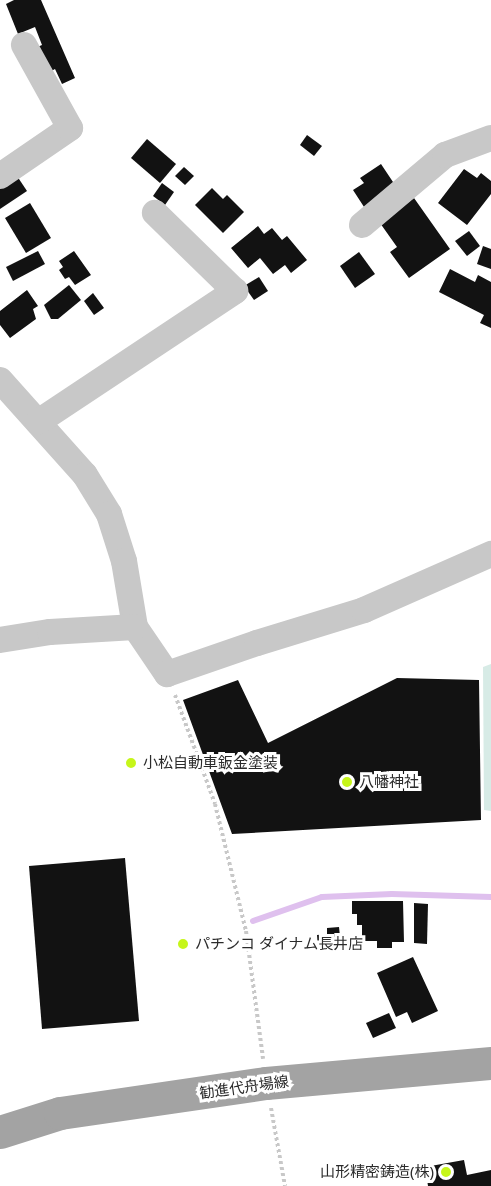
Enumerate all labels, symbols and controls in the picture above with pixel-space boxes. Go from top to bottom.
place label: 小松自動車鈑金塗装 [143,754,278,772]
marker: 小松自動車鈑金塗装 [124,756,138,770]
place label: 八幡神社 [359,773,419,791]
marker: 八幡神社 [340,775,354,789]
place label: パチンコ ダイナム長井店 [195,935,364,953]
marker: パチンコ ダイナム長井店 [176,937,190,951]
street label: 勧進代舟場線 [198,1072,290,1102]
place label: 山形精密鋳造(株) [320,1163,434,1181]
marker: 山形精密鋳造(株) [439,1165,453,1179]

